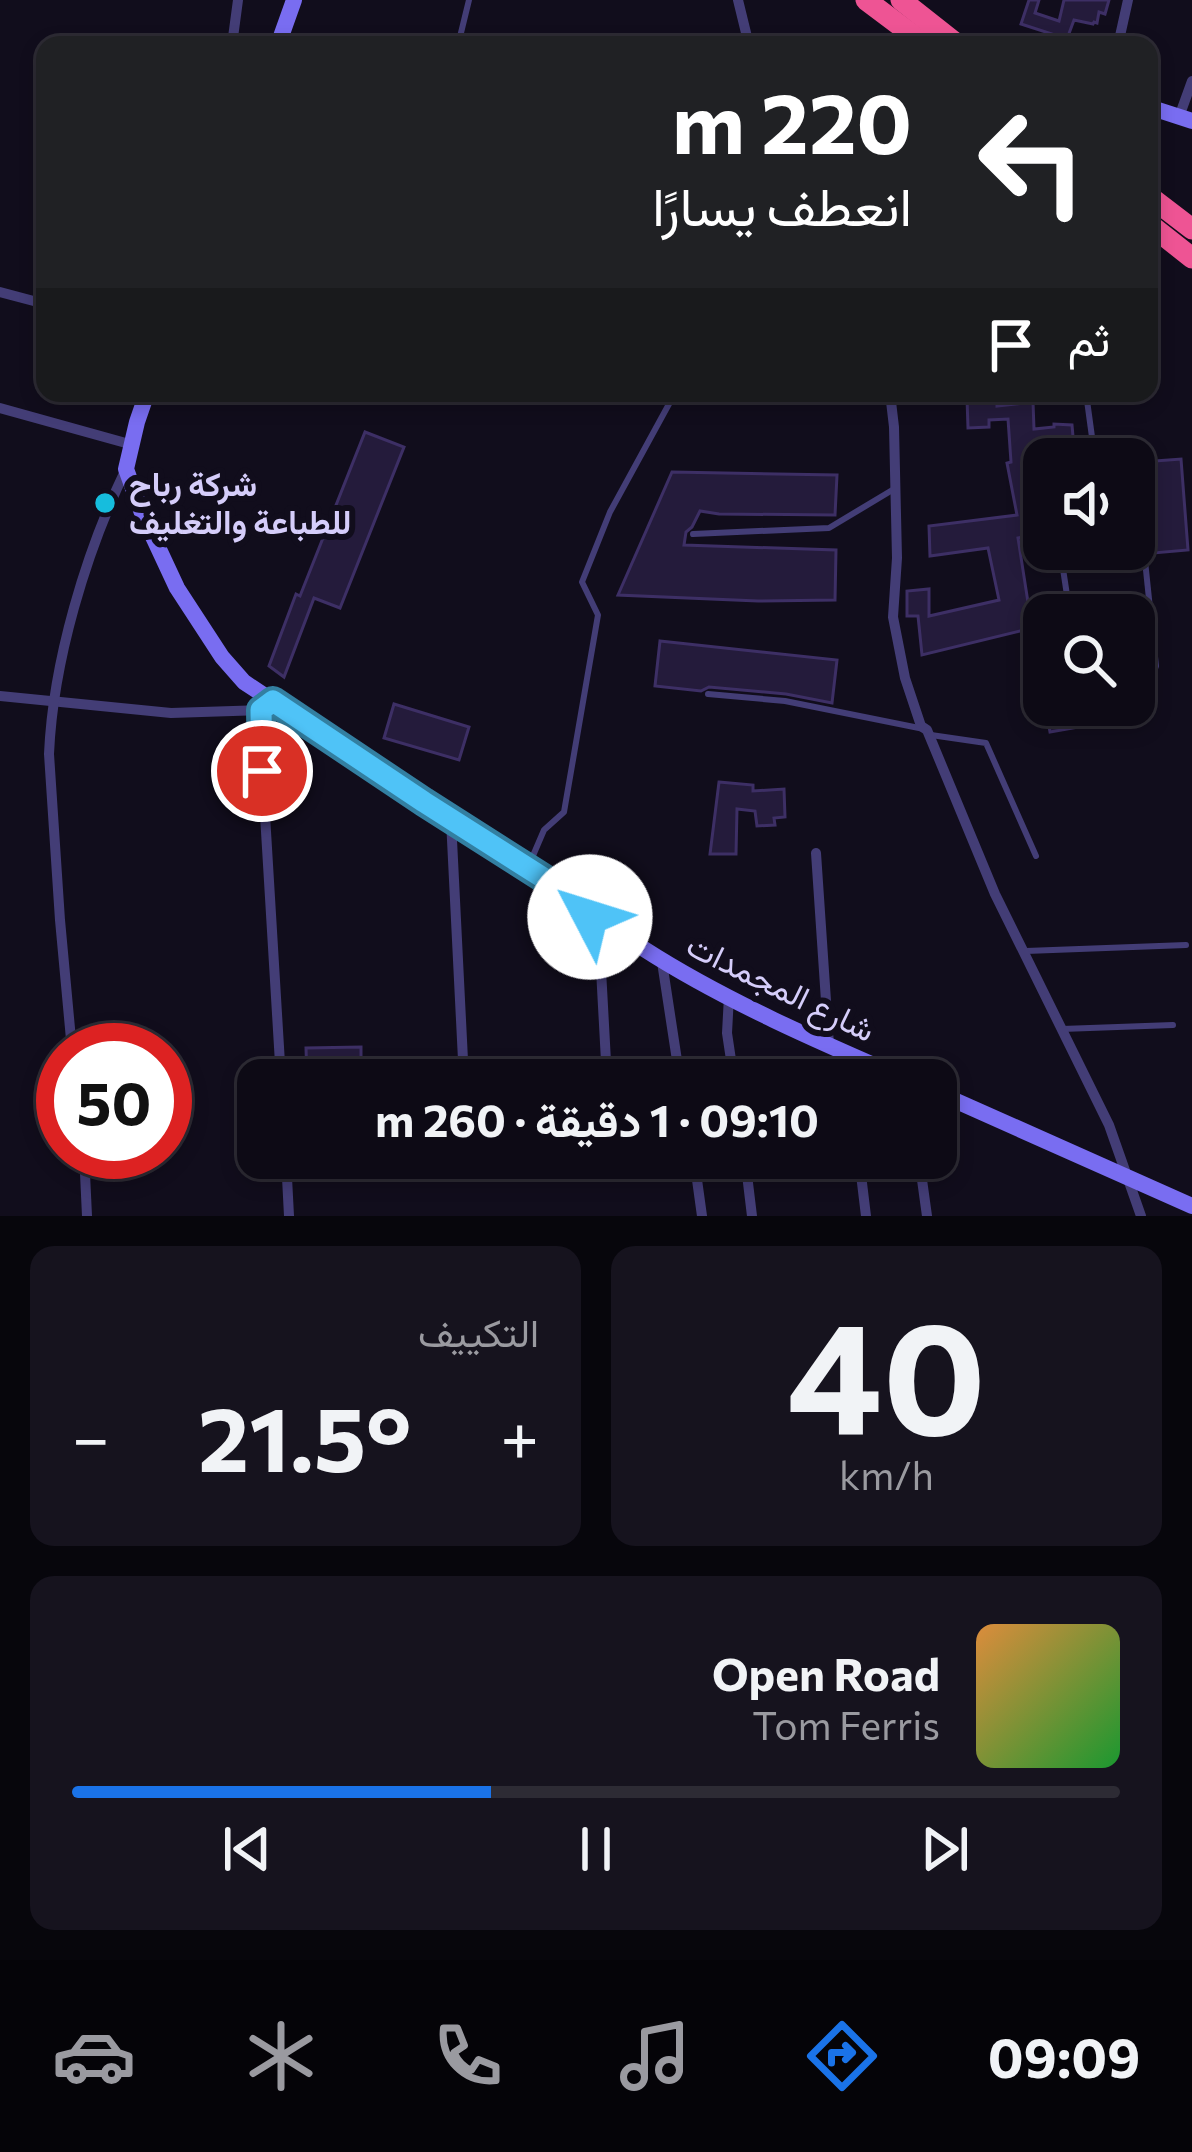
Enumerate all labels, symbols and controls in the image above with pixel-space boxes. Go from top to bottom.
text: 220 m [672,69,912,171]
icon: left [954,84,1110,240]
text: انعطف يسارًا [652,171,912,237]
text: ثم [1068,310,1110,365]
icon: arrive [978,312,1044,378]
map controls [1023,438,1155,726]
button: sound [1023,438,1155,570]
place label: شركة رباح للطباعة والتغليف [129,462,352,543]
marker: شركة رباح للطباعة والتغليف [92,490,118,516]
button: search [1023,594,1155,726]
pin [211,720,313,822]
icon: arrive [229,738,295,804]
position arrow [527,854,653,980]
street label: شارع المجمدات [679,922,882,1052]
speed limit sign: 50 [36,1023,192,1179]
text: 09:10 · 1 دقيقة · 260 m [375,1091,819,1146]
text: 40 [787,1276,986,1467]
text: التكييف [418,1307,539,1355]
text: 21.5° [198,1380,412,1491]
text: − [72,1395,110,1476]
text: + [500,1395,539,1476]
text: km/h [839,1450,934,1498]
text: Open Road [712,1645,940,1700]
text: Tom Ferris [752,1700,940,1748]
icon: previous [214,1816,280,1882]
icon: pause [563,1816,629,1882]
icon: next [912,1816,978,1882]
icon: car [52,2014,136,2098]
icon: climate [239,2014,323,2098]
icon: phone [426,2014,510,2098]
icon: music [613,2014,697,2098]
icon: directions [800,2014,884,2098]
text: 09:09 [988,2023,1140,2089]

